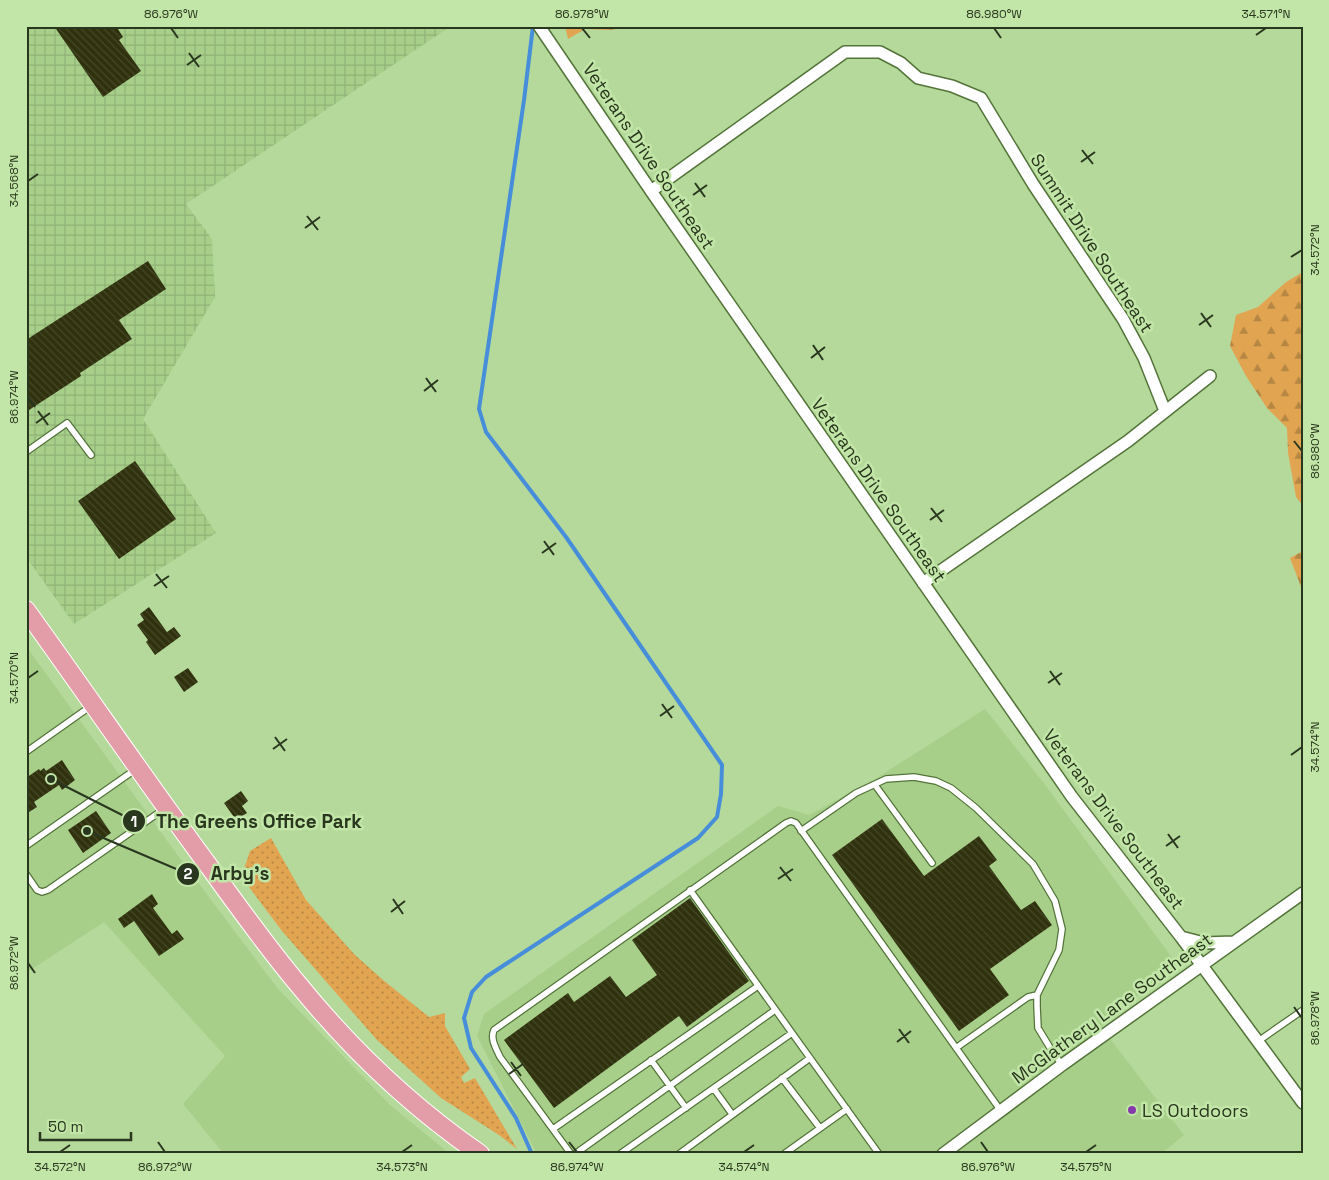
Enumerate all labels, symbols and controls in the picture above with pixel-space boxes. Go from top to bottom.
text: 86.976°W [144,6,199,22]
text: 86.978°W [555,6,610,22]
text: 86.980°W [966,6,1022,22]
text: 34.571°N [1241,6,1291,22]
street label: Veterans Drive Southeast [578,58,720,254]
street label: Summit Drive Southeast [1025,149,1159,337]
text: 34.568°N [6,155,22,207]
text: 34.572°N [1307,224,1323,276]
text: 86.974°W [6,370,22,424]
street label: Veterans Drive Southeast [806,393,952,587]
text: 86.980°W [1307,423,1323,479]
text: 34.570°N [6,652,22,704]
text: 34.574°N [1307,722,1323,772]
street label: Veterans Drive Southeast [1039,724,1189,914]
callout: The Greens Office Park [121,804,372,838]
text: The Greens Office Park [156,809,362,834]
text: 1 [131,812,137,831]
callout: Arby's [176,857,280,891]
text: Arby's [211,861,269,886]
text: 2 [184,864,193,883]
street label: McGlathery Lane Southeast [1007,927,1217,1089]
text: 86.972°W [6,936,22,990]
text: 86.978°W [1307,990,1323,1045]
place label: LS Outdoors [1142,1099,1248,1122]
marker: LS Outdoors [1126,1104,1138,1116]
scale bar [40,1110,131,1142]
text: 50 m [48,1117,83,1136]
text: 34.572°N [34,1159,86,1175]
text: 86.972°W [138,1159,192,1175]
text: 34.573°N [376,1159,428,1175]
text: 86.974°W [550,1159,604,1175]
text: 34.574°N [719,1159,769,1175]
text: 86.976°W [961,1159,1016,1175]
text: 34.575°N [1060,1159,1112,1175]

